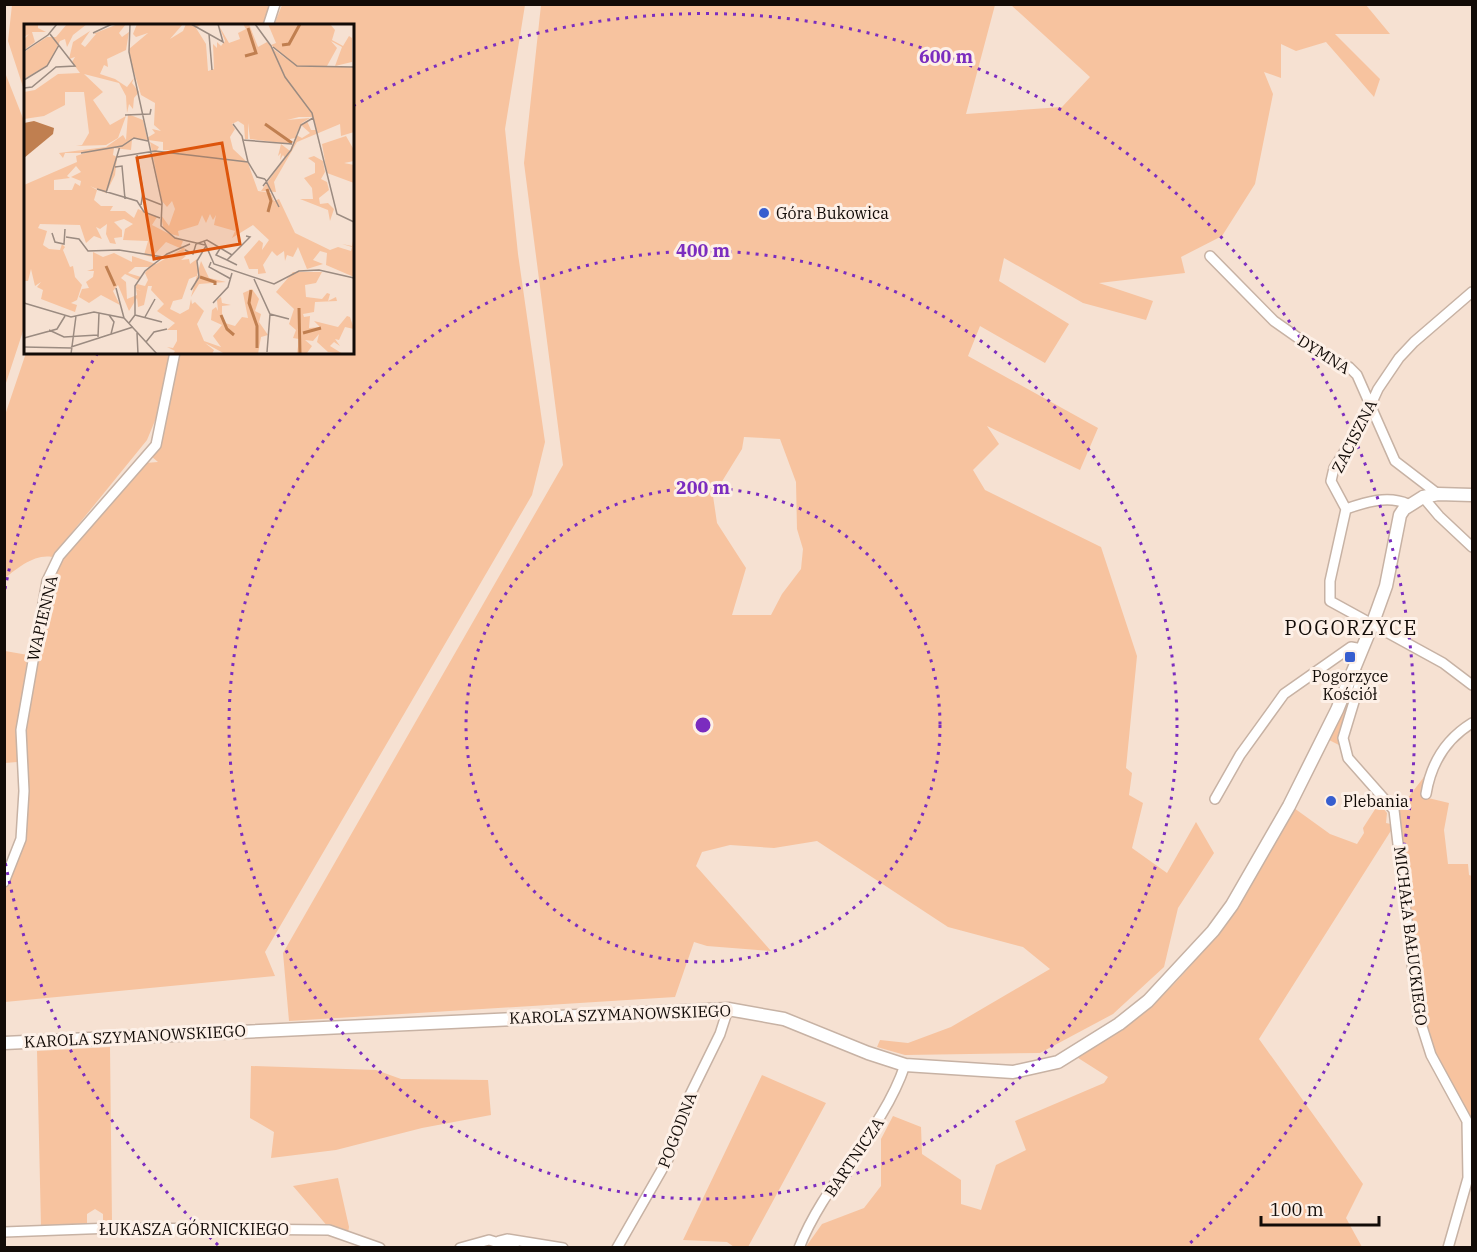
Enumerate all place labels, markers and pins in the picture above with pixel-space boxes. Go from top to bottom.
place label: Góra Bukowica [776,203,889,223]
marker: Góra Bukowica [757,206,771,220]
marker: Pogorzyce Kościół [1343,650,1357,664]
place label: Pogorzyce Kościół [1312,666,1388,704]
centre of rings [693,715,713,735]
place label: Plebania [1343,791,1409,811]
marker: Plebania [1324,794,1338,808]

